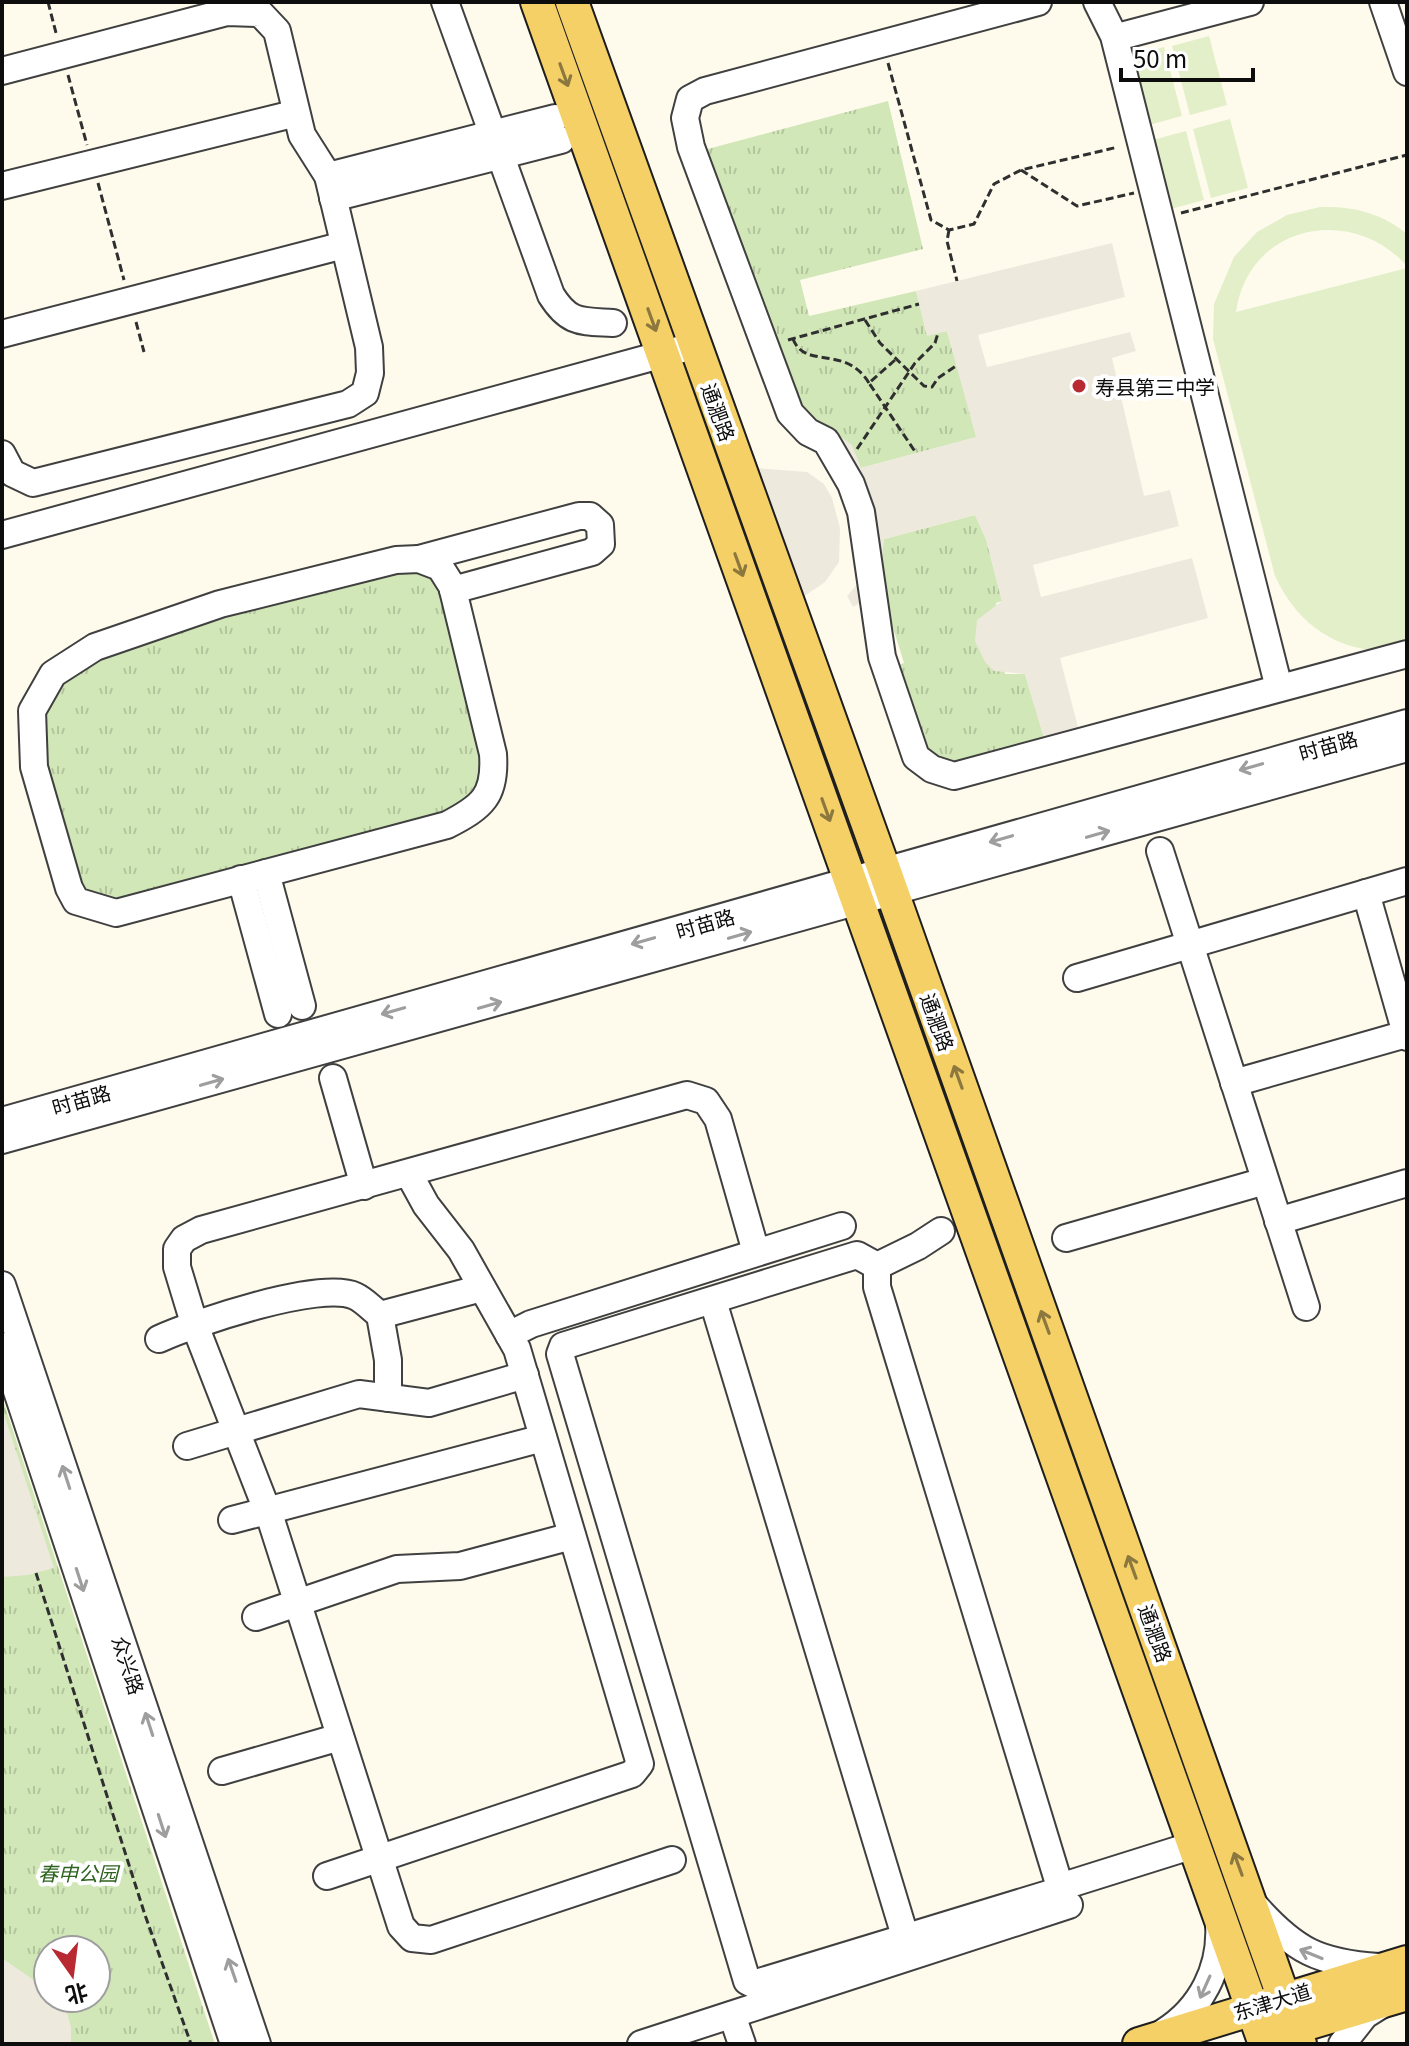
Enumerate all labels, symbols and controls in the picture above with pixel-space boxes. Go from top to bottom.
scale bar [1121,32,1253,82]
text: 50 m [1133,40,1187,75]
one-way arrow [557,63,572,88]
one-way arrow [646,307,660,332]
place label: 寿县第三中学 [1095,372,1215,401]
marker: 寿县第三中学 [1070,377,1088,395]
street label: 通淝路 [695,379,743,445]
one-way arrow [733,552,748,577]
street label: 时苗路 [1295,723,1361,767]
one-way arrow [1239,760,1265,775]
one-way arrow [820,797,835,822]
one-way arrow [1085,826,1111,841]
one-way arrow [989,832,1015,847]
street label: 时苗路 [672,901,738,945]
one-way arrow [727,927,753,942]
one-way arrow [631,934,657,949]
street label: 通淝路 [914,989,962,1055]
one-way arrow [476,997,502,1012]
one-way arrow [381,1004,407,1019]
one-way arrow [949,1065,964,1090]
one-way arrow [199,1074,225,1089]
street label: 时苗路 [48,1077,114,1121]
one-way arrow [1037,1310,1051,1334]
one-way arrow [58,1465,73,1490]
one-way arrow [1124,1554,1139,1579]
one-way arrow [73,1567,88,1592]
street label: 通淝路 [1132,1600,1180,1666]
street label: 众兴路 [106,1632,152,1698]
one-way arrow [140,1712,155,1737]
one-way arrow [155,1814,170,1839]
one-way arrow [1230,1852,1245,1877]
park label: 春申公园 [38,1858,121,1887]
north arrow [32,1934,112,2014]
one-way arrow [1299,1945,1324,1960]
one-way arrow [223,1958,238,1983]
one-way arrow [1197,1974,1212,1998]
street label: 东津大道 [1230,1975,1314,2027]
text: 北 [63,1977,92,2014]

